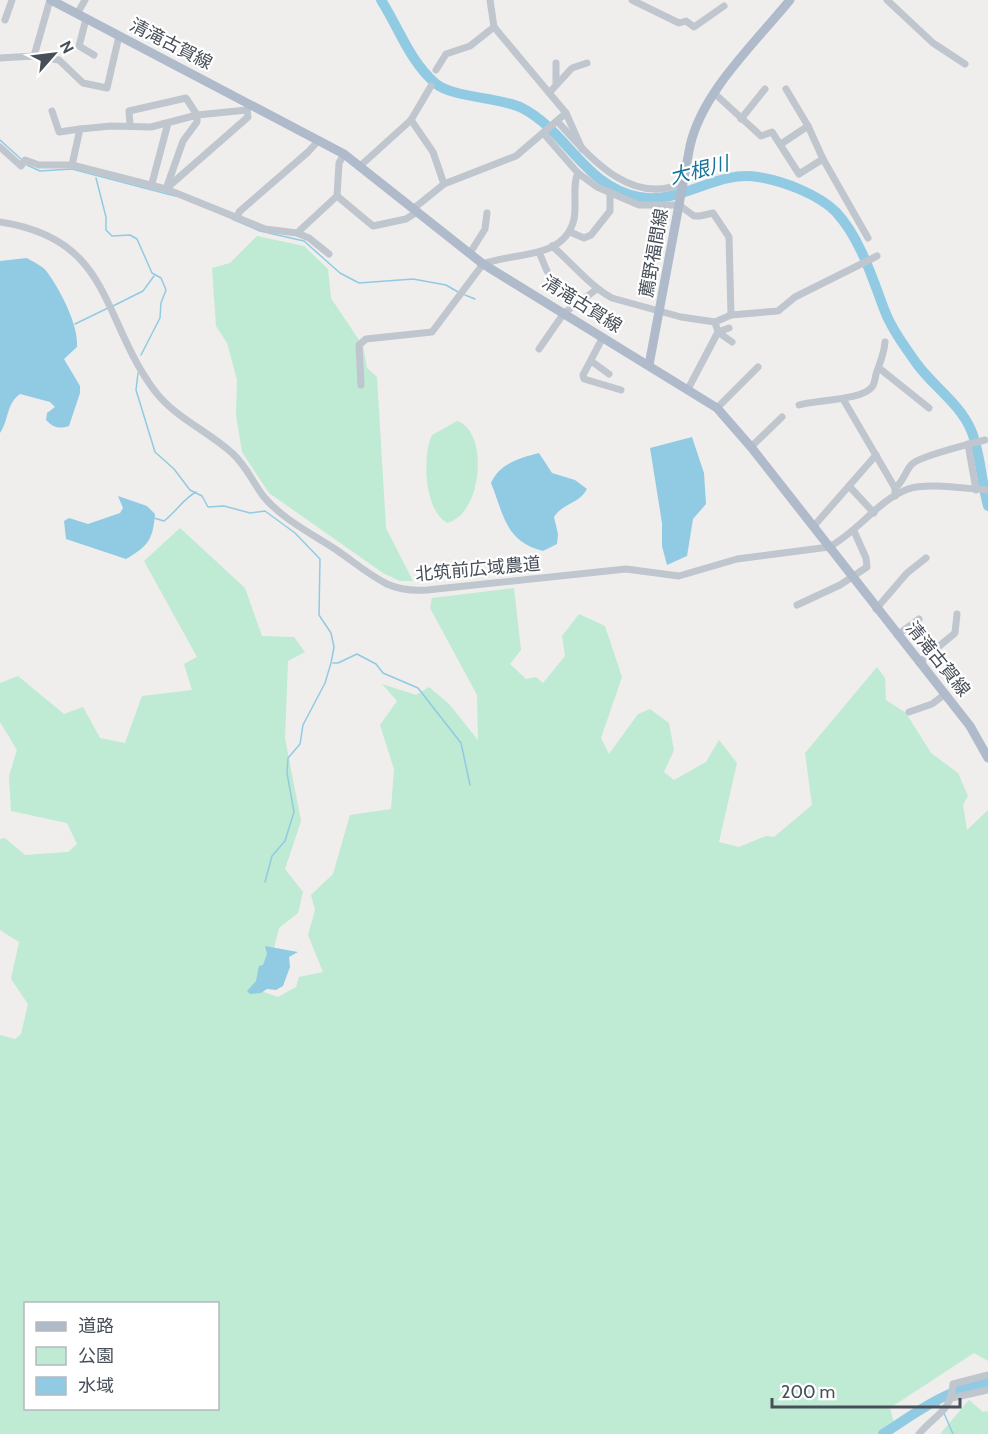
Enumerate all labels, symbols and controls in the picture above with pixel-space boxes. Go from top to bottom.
street label: 清滝古賀線 [126,14,216,74]
north arrow [24,24,84,84]
text: N [56,38,78,57]
water label: 大根川 [667,151,733,189]
street label: 薦野福間線 [635,207,673,299]
street label: 清滝古賀線 [538,271,626,337]
street label: 北筑前広域農道 [414,553,542,585]
street label: 清滝古賀線 [901,617,975,701]
legend [24,1302,219,1410]
text: 道路 [78,1315,114,1337]
text: 公園 [78,1345,114,1367]
scale bar [772,1371,960,1409]
text: 水域 [78,1375,114,1397]
text: 200 m [781,1381,835,1403]

